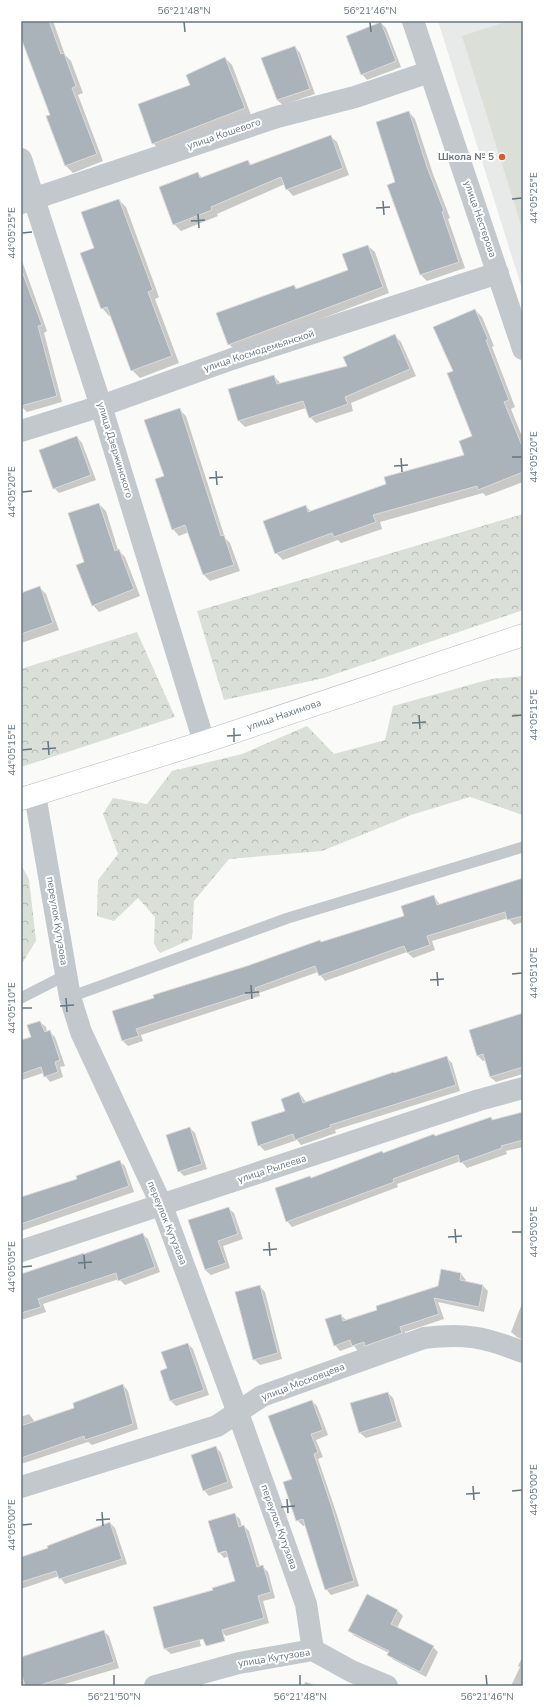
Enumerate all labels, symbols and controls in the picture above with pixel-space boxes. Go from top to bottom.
text: 56°21'48"N [157,4,211,18]
text: 56°21'46"N [343,4,397,18]
street label: улица Кошевого [185,115,263,153]
place label: Школа № 5 [438,150,494,164]
marker: Школа № 5 [497,152,507,162]
text: 44°05'25"E [527,172,541,224]
street label: улица Нестерова [460,179,500,259]
text: 44°05'25"E [5,207,19,259]
street label: улица Космодемьянской [202,326,316,376]
street label: улица Дзержинского [94,400,136,500]
text: 44°05'20"E [527,431,541,483]
text: 44°05'20"E [5,466,19,518]
text: 44°05'15"E [527,689,541,741]
street label: улица Нахимова [245,696,323,734]
text: 44°05'15"E [5,724,19,776]
street label: переулок Кутузова [43,876,71,966]
text: 44°05'10"E [527,947,541,999]
text: 44°05'10"E [5,982,19,1034]
street label: улица Рылеева [236,1151,308,1187]
street label: переулок Кутузова [144,1179,190,1267]
text: 44°05'05"E [527,1206,541,1258]
text: 44°05'05"E [5,1241,19,1293]
street label: улица Московцева [259,1360,347,1404]
text: 44°05'00"E [527,1464,541,1516]
street label: переулок Кутузова [257,1483,301,1571]
text: 44°05'00"E [5,1499,19,1551]
street label: улица Кутузова [237,1645,311,1671]
text: 56°21'50"N [87,1690,141,1704]
text: 56°21'48"N [273,1690,327,1704]
text: 56°21'46"N [460,1690,514,1704]

